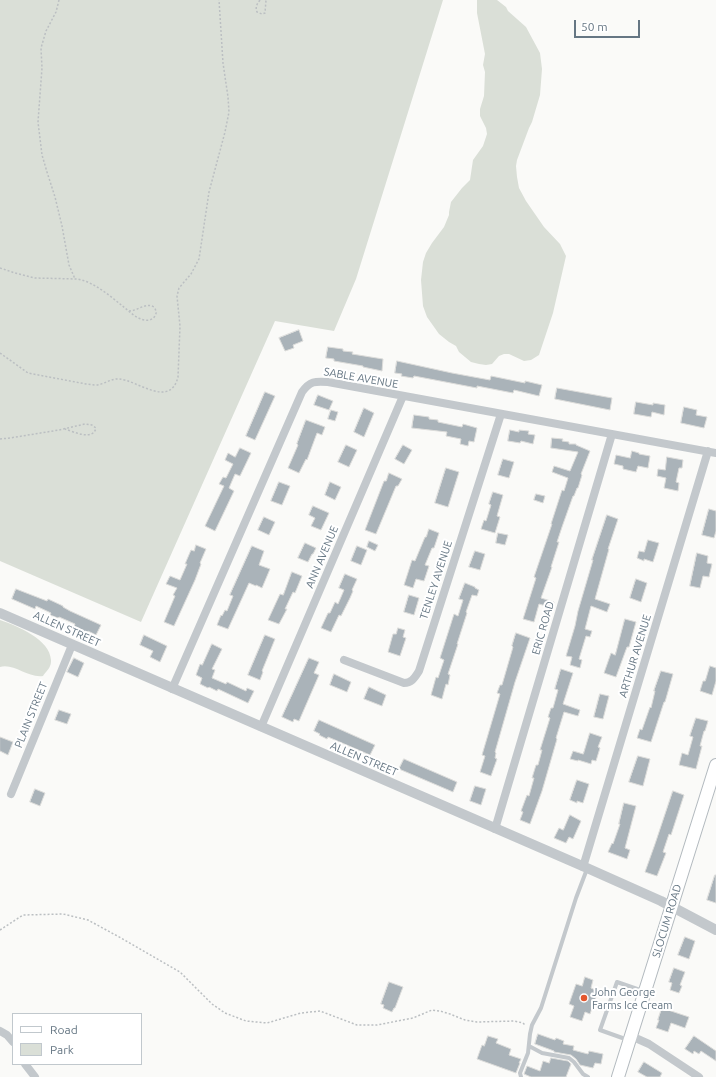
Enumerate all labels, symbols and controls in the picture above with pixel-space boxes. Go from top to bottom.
scale bar [576,12,642,38]
text: 50 m [581,20,608,33]
street label: SABLE AVENUE [323,365,399,391]
street label: ANN AVENUE [303,524,341,590]
street label: TENLEY AVENUE [417,539,455,621]
street label: ERIC ROAD [529,600,557,656]
street label: ALLEN STREET [31,608,103,650]
street label: ARTHUR AVENUE [616,613,654,699]
street label: PLAIN STREET [12,680,50,750]
street label: ALLEN STREET [328,739,400,779]
street label: SLOCUM ROAD [650,883,684,959]
place label: John George Farms Ice Cream [592,985,673,1011]
marker: John George Farms Ice Cream [579,993,589,1003]
legend [12,1013,142,1065]
text: Road [50,1023,78,1036]
text: Park [50,1043,74,1056]

